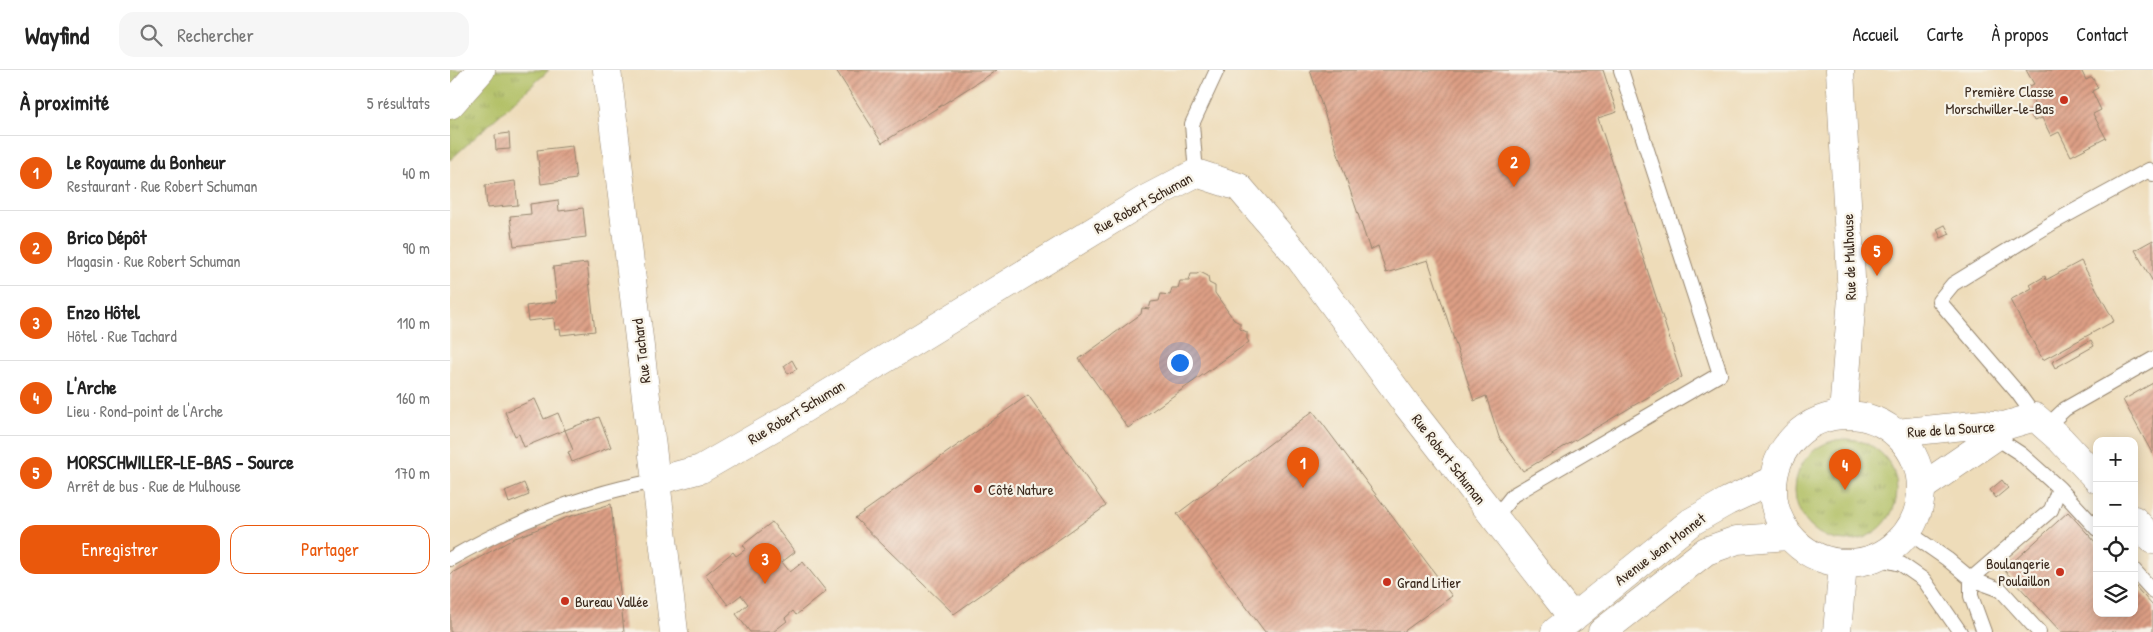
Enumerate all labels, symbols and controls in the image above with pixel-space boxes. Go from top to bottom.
search box [119,12,469,57]
text: Wayfind [25,19,89,51]
icon: search [137,21,165,49]
text: Rechercher [177,22,254,48]
text: Accueil [1852,22,1898,47]
text: Carte [1926,22,1964,47]
text: À propos [1992,22,2048,47]
text: Contact [2076,22,2128,47]
place label: Première Classe Morschwiller-le-Bas [1946,81,2054,119]
text: À proximité [20,88,109,117]
text: 5 résultats [367,92,430,114]
marker: Première Classe Morschwiller-le-Bas [2058,94,2070,106]
pin: 2 [1498,146,1530,187]
text: Le Royaume du Bonheur [67,149,226,175]
text: 1 [33,162,39,184]
text: 40 m [402,162,430,184]
street label: Rue Robert Schuman [1090,167,1196,239]
text: Restaurant · Rue Robert Schuman [67,175,257,197]
street label: Rue de Mulhouse [1837,213,1861,301]
text: Brico Dépôt [67,224,147,250]
pin: 5 [1861,235,1893,276]
text: 2 [32,237,40,259]
text: 90 m [402,237,430,259]
text: Magasin · Rue Robert Schuman [67,250,241,272]
text: Enzo Hôtel [67,299,140,325]
text: 3 [32,312,40,334]
text: 110 m [397,312,430,334]
street label: Rue Tachard [627,317,655,384]
text: Hôtel · Rue Tachard [67,325,177,347]
your location [1167,350,1193,376]
text: L'Arche [67,374,117,400]
street label: Rue Robert Schuman [744,375,849,449]
text: 4 [33,387,39,409]
text: 160 m [396,387,430,409]
text: Lieu · Rond-point de l'Arche [67,400,223,422]
street label: Rue Robert Schuman [1407,409,1491,509]
street label: Rue de la Source [1907,415,1995,443]
map controls [2093,437,2138,617]
button: + [2093,437,2138,482]
pin: 1 [1287,447,1319,488]
text: MORSCHWILLER-LE-BAS - Source [67,449,294,475]
pin: 4 [1829,449,1861,490]
text: 5 [33,462,39,484]
text: 170 m [395,462,430,484]
text: Arrêt de bus · Rue de Mulhouse [67,475,241,497]
place label: Côté Nature [988,479,1054,500]
button: − [2093,482,2138,527]
marker: Côté Nature [972,483,984,495]
street label: Avenue Jean Monnet [1610,507,1710,590]
button: Enregistrer [20,525,220,574]
button: Partager [230,525,430,574]
button: locate [2093,527,2138,572]
pin: 3 [749,543,781,584]
place label: Boulangerie Poulaillon [1986,553,2050,591]
marker: Boulangerie Poulaillon [2054,566,2066,578]
place label: Grand Litier [1397,572,1461,593]
button: layers [2093,572,2138,617]
marker: Grand Litier [1381,576,1393,588]
place label: Bureau Vallée [575,591,648,612]
marker: Bureau Vallée [559,595,571,607]

